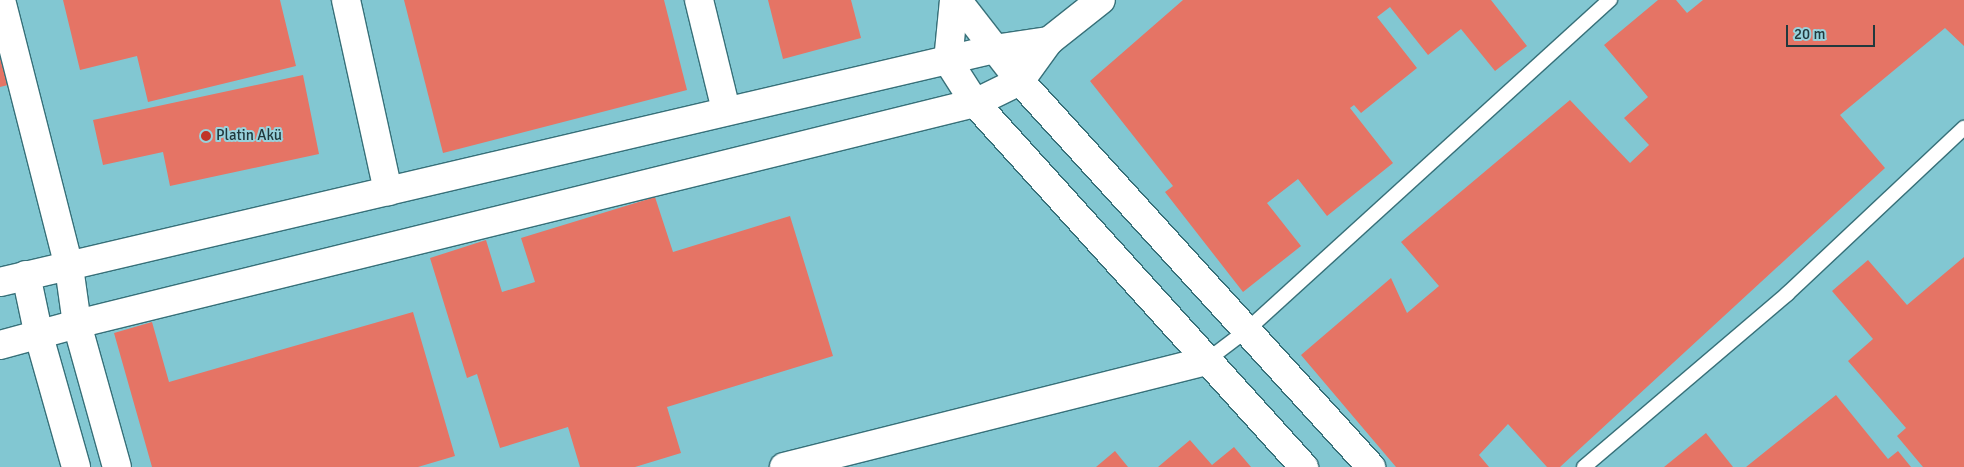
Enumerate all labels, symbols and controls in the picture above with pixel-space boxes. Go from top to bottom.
scale bar [1789,15,1878,47]
text: 20 m [1794,25,1825,43]
place label: Platin Akü [216,127,282,145]
marker: Platin Akü [200,130,212,142]

